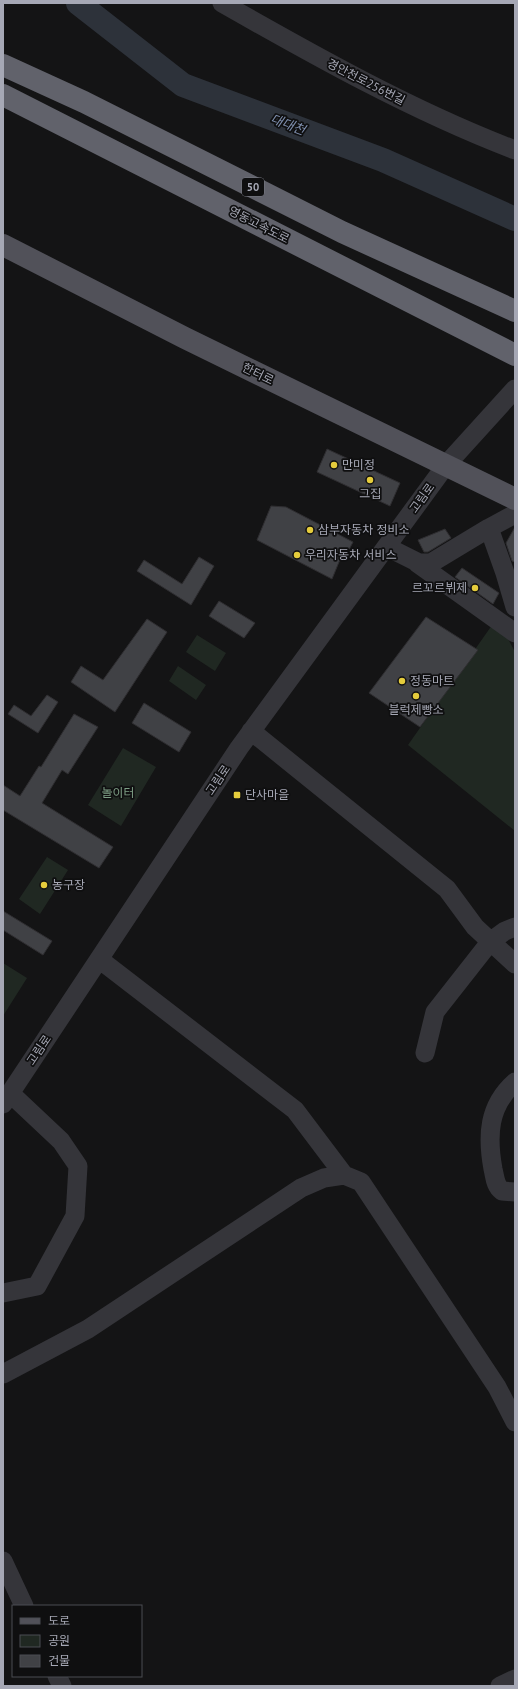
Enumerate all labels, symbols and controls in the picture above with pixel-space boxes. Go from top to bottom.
street label: 경안천로256번길 [325,55,408,108]
water label: 대대천 [268,110,309,139]
road number: 50 [242,178,264,196]
street label: 영동고속도로 [226,203,292,246]
street label: 한터로 [240,360,276,388]
place label: 만미정 [342,457,375,472]
marker: 만미정 [329,460,339,470]
marker: 그집 [365,475,375,485]
street label: 고림로 [406,480,437,516]
place label: 그집 [359,486,381,501]
place label: 삼부자동차 정비소 [318,522,410,537]
marker: 삼부자동차 정비소 [305,525,315,535]
place label: 우리자동차 서비스 [305,547,397,562]
marker: 우리자동차 서비스 [292,550,302,560]
place label: 르꼬르뷔제 [412,580,467,595]
marker: 르꼬르뷔제 [470,583,480,593]
place label: 정동마트 [410,673,454,688]
marker: 정동마트 [397,676,407,686]
marker: 블럭제빵소 [411,691,421,701]
place label: 블럭제빵소 [388,702,444,717]
street label: 고림로 [202,762,233,798]
park label: 놀이터 [101,785,135,800]
place label: 단사마을 [245,787,289,802]
marker: 단사마을 [232,790,242,800]
place label: 농구장 [52,877,85,892]
marker: 농구장 [39,880,49,890]
street label: 고림로 [23,1032,54,1068]
legend [12,1605,142,1677]
text: 도로 [48,1613,70,1628]
text: 공원 [48,1633,70,1648]
text: 건물 [48,1653,70,1668]

